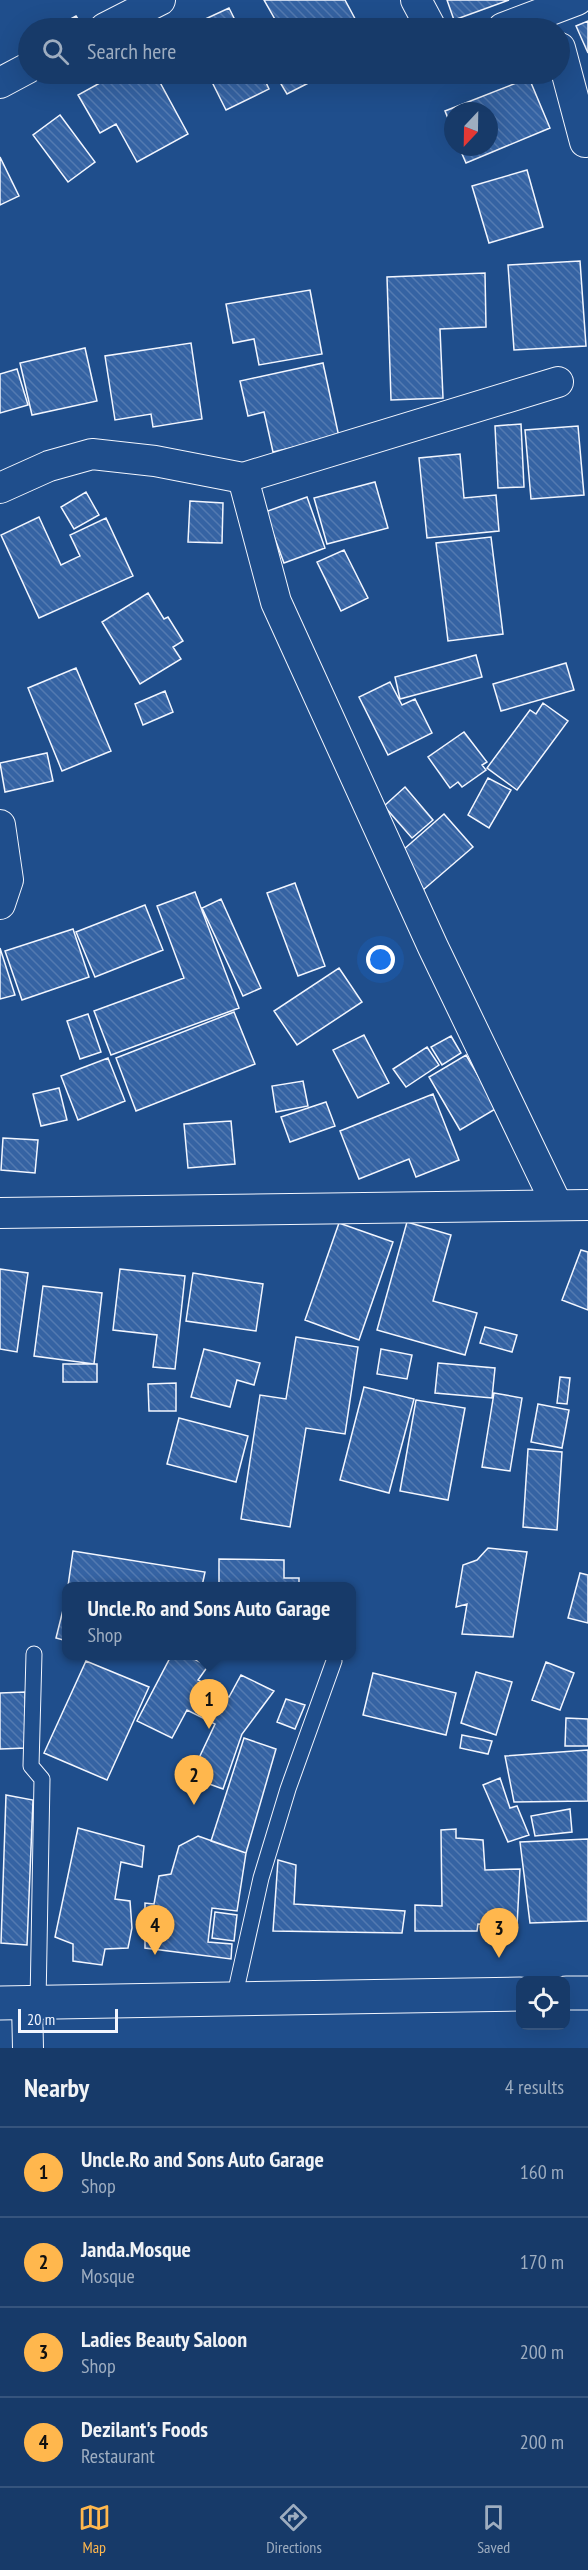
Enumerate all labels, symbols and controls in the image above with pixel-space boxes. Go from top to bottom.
search box [18,18,570,84]
icon: search [39,35,72,68]
text: Search here [87,37,176,65]
north arrow [444,102,498,156]
your location [366,945,395,974]
popup [62,1582,356,1660]
text: Uncle.Ro and Sons Auto Garage [88,1594,330,1622]
text: Shop [88,1622,122,1648]
pin: 1 [190,1680,228,1729]
pin: 2 [174,1756,214,1805]
pin: 4 [136,1906,174,1955]
pin: 3 [480,1908,518,1958]
map controls [516,1976,570,2030]
button: locate [516,1976,570,2030]
scale bar [18,2006,118,2034]
text: 20 m [27,2009,55,2029]
text: Nearby [24,2071,89,2104]
text: 4 results [505,2074,564,2100]
text: Uncle.Ro and Sons Auto Garage [81,2145,324,2173]
text: 1 [39,2159,48,2185]
text: 160 m [520,2159,564,2185]
text: Shop [81,2173,116,2199]
text: Janda.Mosque [81,2235,191,2263]
text: 2 [39,2249,48,2275]
text: 170 m [520,2249,564,2275]
text: Mosque [81,2263,135,2289]
text: Ladies Beauty Saloon [81,2325,247,2353]
text: 3 [39,2339,48,2365]
text: 200 m [520,2339,564,2365]
text: Shop [81,2353,116,2379]
text: Dezilant's Foods [81,2415,208,2443]
text: 4 [39,2429,48,2455]
text: 200 m [520,2429,564,2455]
text: Restaurant [81,2443,155,2469]
tab: Map [78,2501,111,2557]
tab: Directions [266,2501,322,2557]
tab: Saved [477,2501,510,2557]

